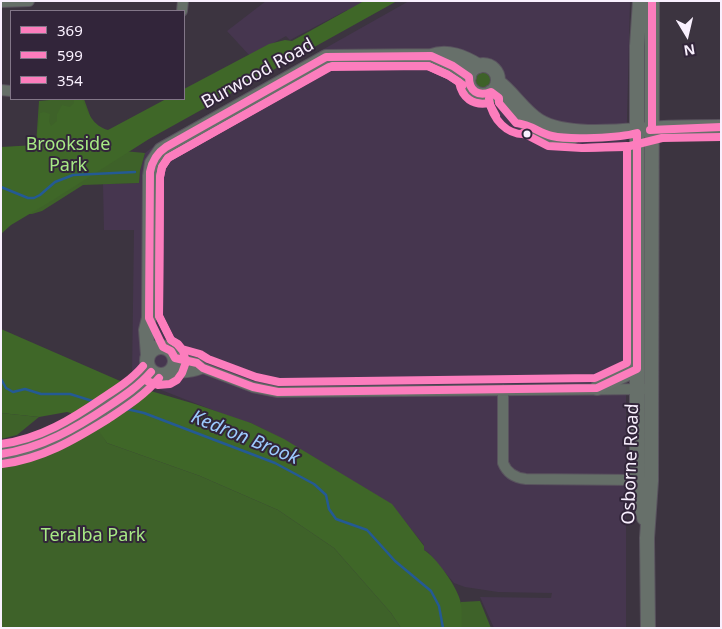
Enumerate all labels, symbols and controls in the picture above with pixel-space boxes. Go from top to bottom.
legend [10,10,185,100]
north arrow [662,10,712,60]
text: 369 [57,20,83,40]
street label: Burwood Road [198,34,318,114]
text: N [682,40,697,61]
text: 599 [57,45,83,65]
text: 354 [57,70,83,90]
unlabelled marker [522,129,532,139]
park label: Brookside Park [26,134,110,176]
street label: Osborne Road [618,403,644,525]
water label: Kedron Brook [188,406,302,470]
park label: Teralba Park [41,525,145,547]

